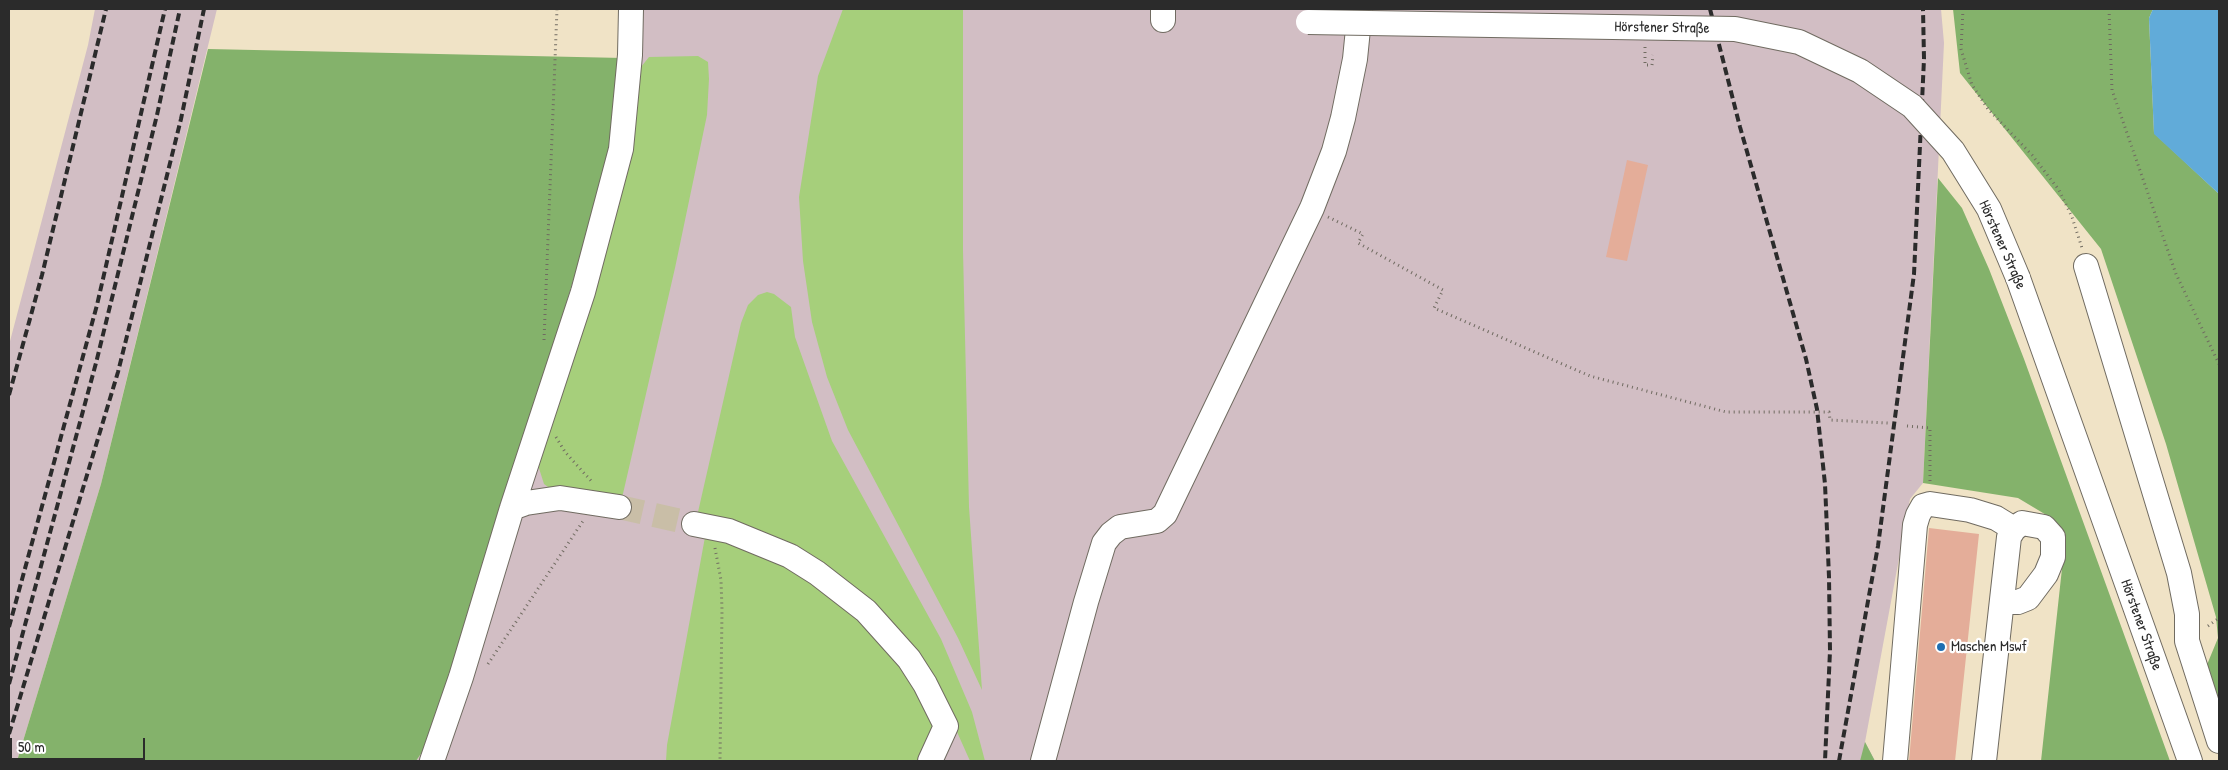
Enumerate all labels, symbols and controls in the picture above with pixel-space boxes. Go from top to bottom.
street label: Hörstener Straße [1614,18,1710,38]
street label: Hörstener Straße [1974,198,2030,292]
street label: Hörstener Straße [2116,577,2166,673]
place label: Maschen Mswf [1951,638,2027,656]
marker: Maschen Mswf [1935,641,1947,653]
scale bar [12,728,148,760]
text: 50 m [18,736,45,757]

